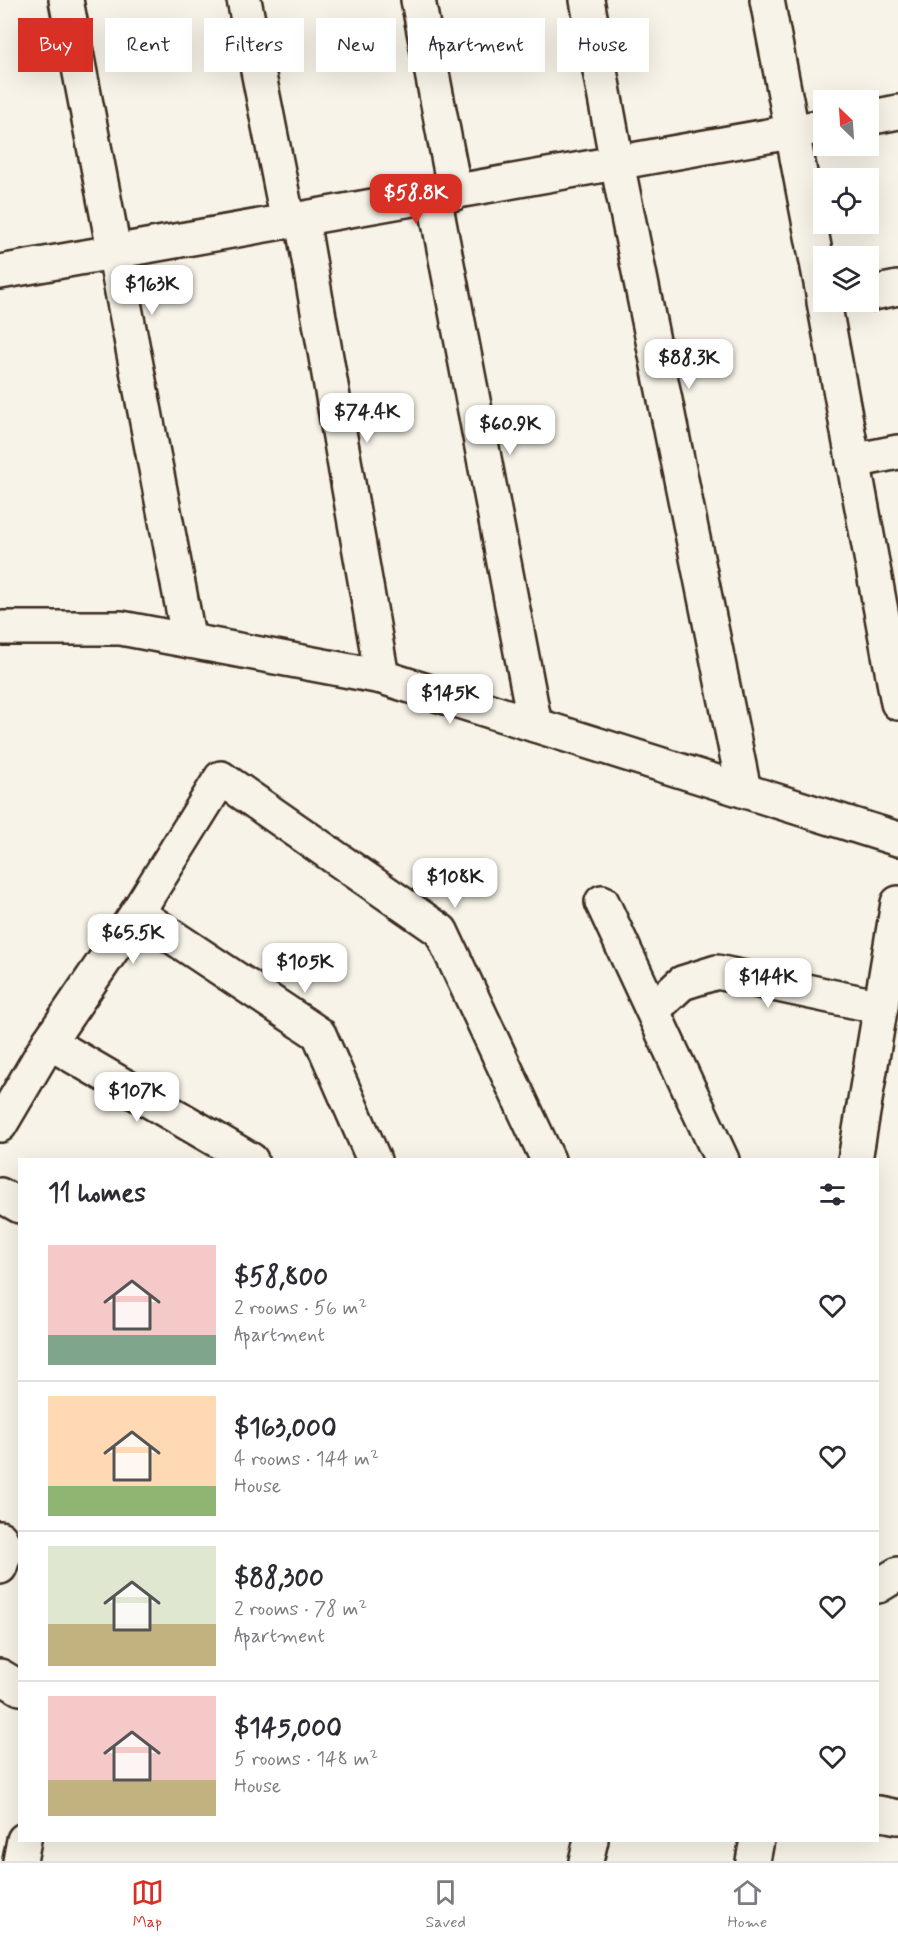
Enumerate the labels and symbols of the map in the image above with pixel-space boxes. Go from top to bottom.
north arrow [813,90,879,156]
pin: $58.8K [367,174,465,225]
pin: $163K [110,265,194,316]
pin: $88.3K [640,339,738,390]
pin: $74.4K [318,393,416,444]
pin: $60.9K [461,405,559,456]
pin: $145K [408,674,492,725]
pin: $108K [413,858,497,909]
pin: $65.5K [84,914,182,965]
pin: $105K [263,943,347,994]
pin: $144K [726,958,810,1009]
pin: $107K [95,1072,179,1123]

